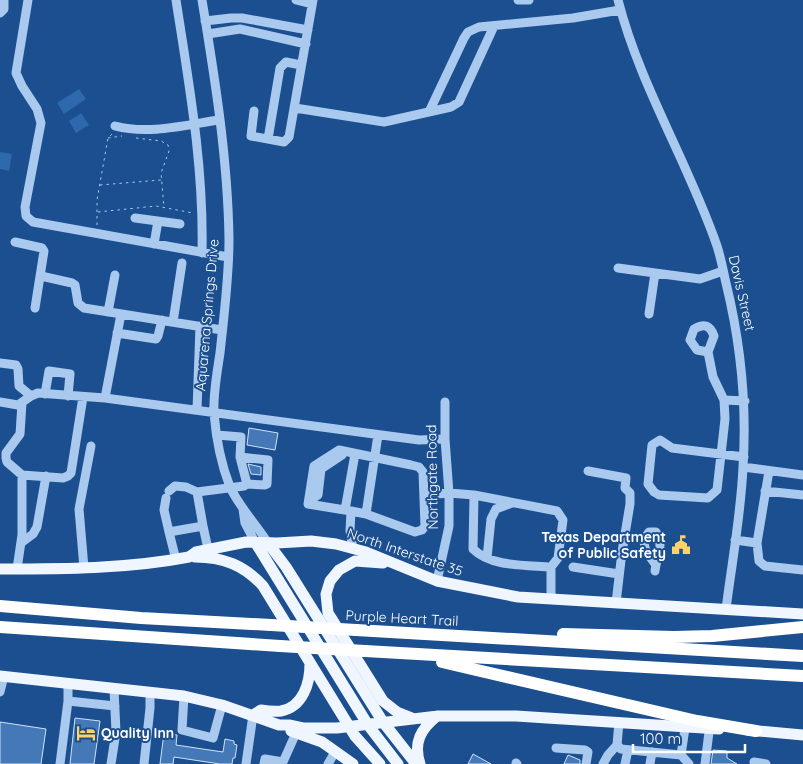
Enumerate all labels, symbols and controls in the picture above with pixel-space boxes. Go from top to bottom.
street label: Aquarena Springs Drive [191,238,223,392]
street label: Davis Street [725,253,760,333]
street label: Northgate Road [422,424,442,530]
street label: North Interstate 35 [345,524,465,580]
place label: Texas Department of Public Safety [541,528,666,562]
public building icon: Texas Department of Public Safety [670,534,692,556]
street label: Purple Heart Trail [345,606,459,630]
hotel icon: Quality Inn [75,722,97,744]
scale bar [633,722,746,754]
place label: Quality Inn [101,724,174,742]
text: 100 m [640,729,681,748]

